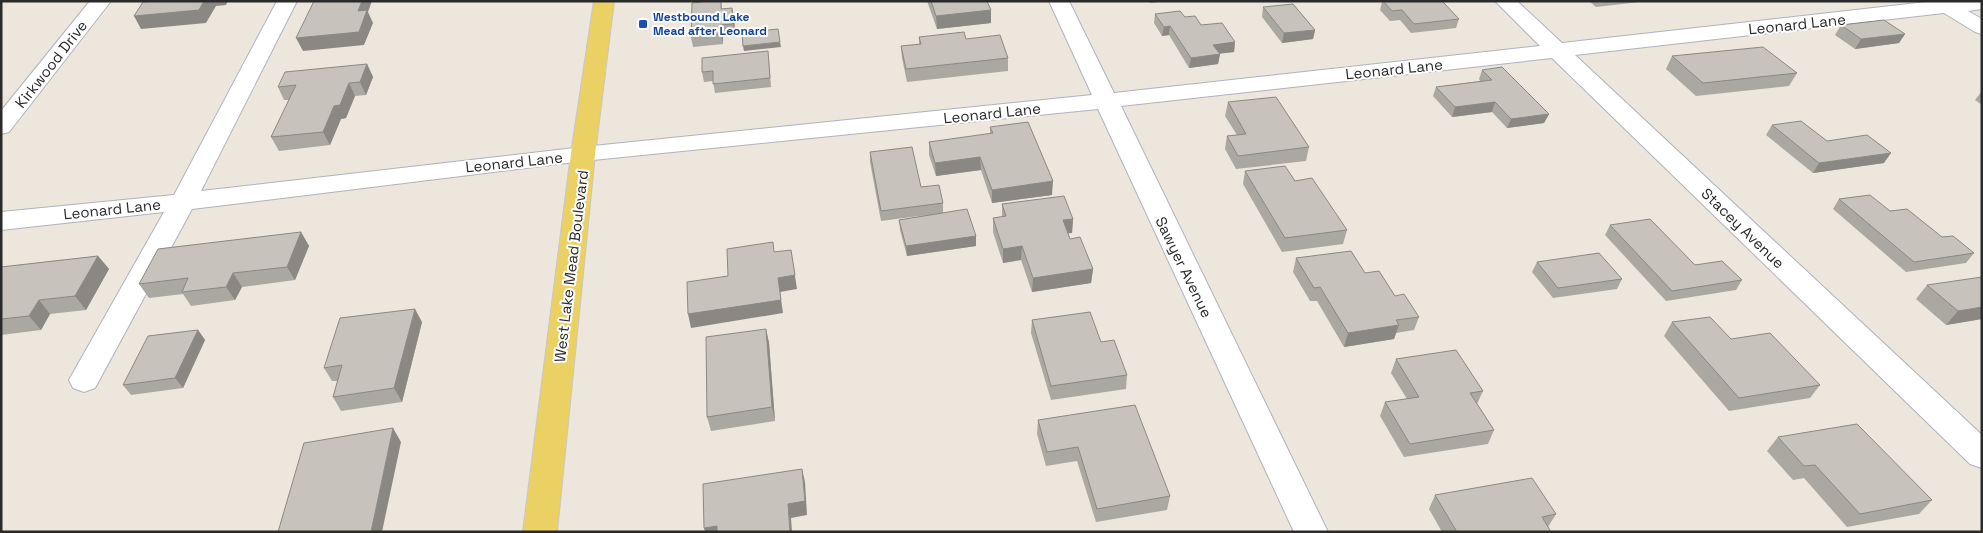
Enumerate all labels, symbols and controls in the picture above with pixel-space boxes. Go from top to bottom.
place label: Westbound Lake Mead after Leonard [653,9,767,39]
street label: Leonard Lane [1747,9,1847,39]
street label: Kirkwood Drive [11,16,91,112]
marker: Westbound Lake Mead after Leonard [637,18,649,30]
street label: Leonard Lane [1344,54,1444,84]
street label: Leonard Lane [942,98,1042,128]
street label: Leonard Lane [464,147,564,177]
street label: West Lake Mead Boulevard [550,169,592,363]
street label: Stacey Avenue [1698,184,1789,272]
street label: Leonard Lane [62,194,162,224]
street label: Sawyer Avenue [1151,213,1217,321]

